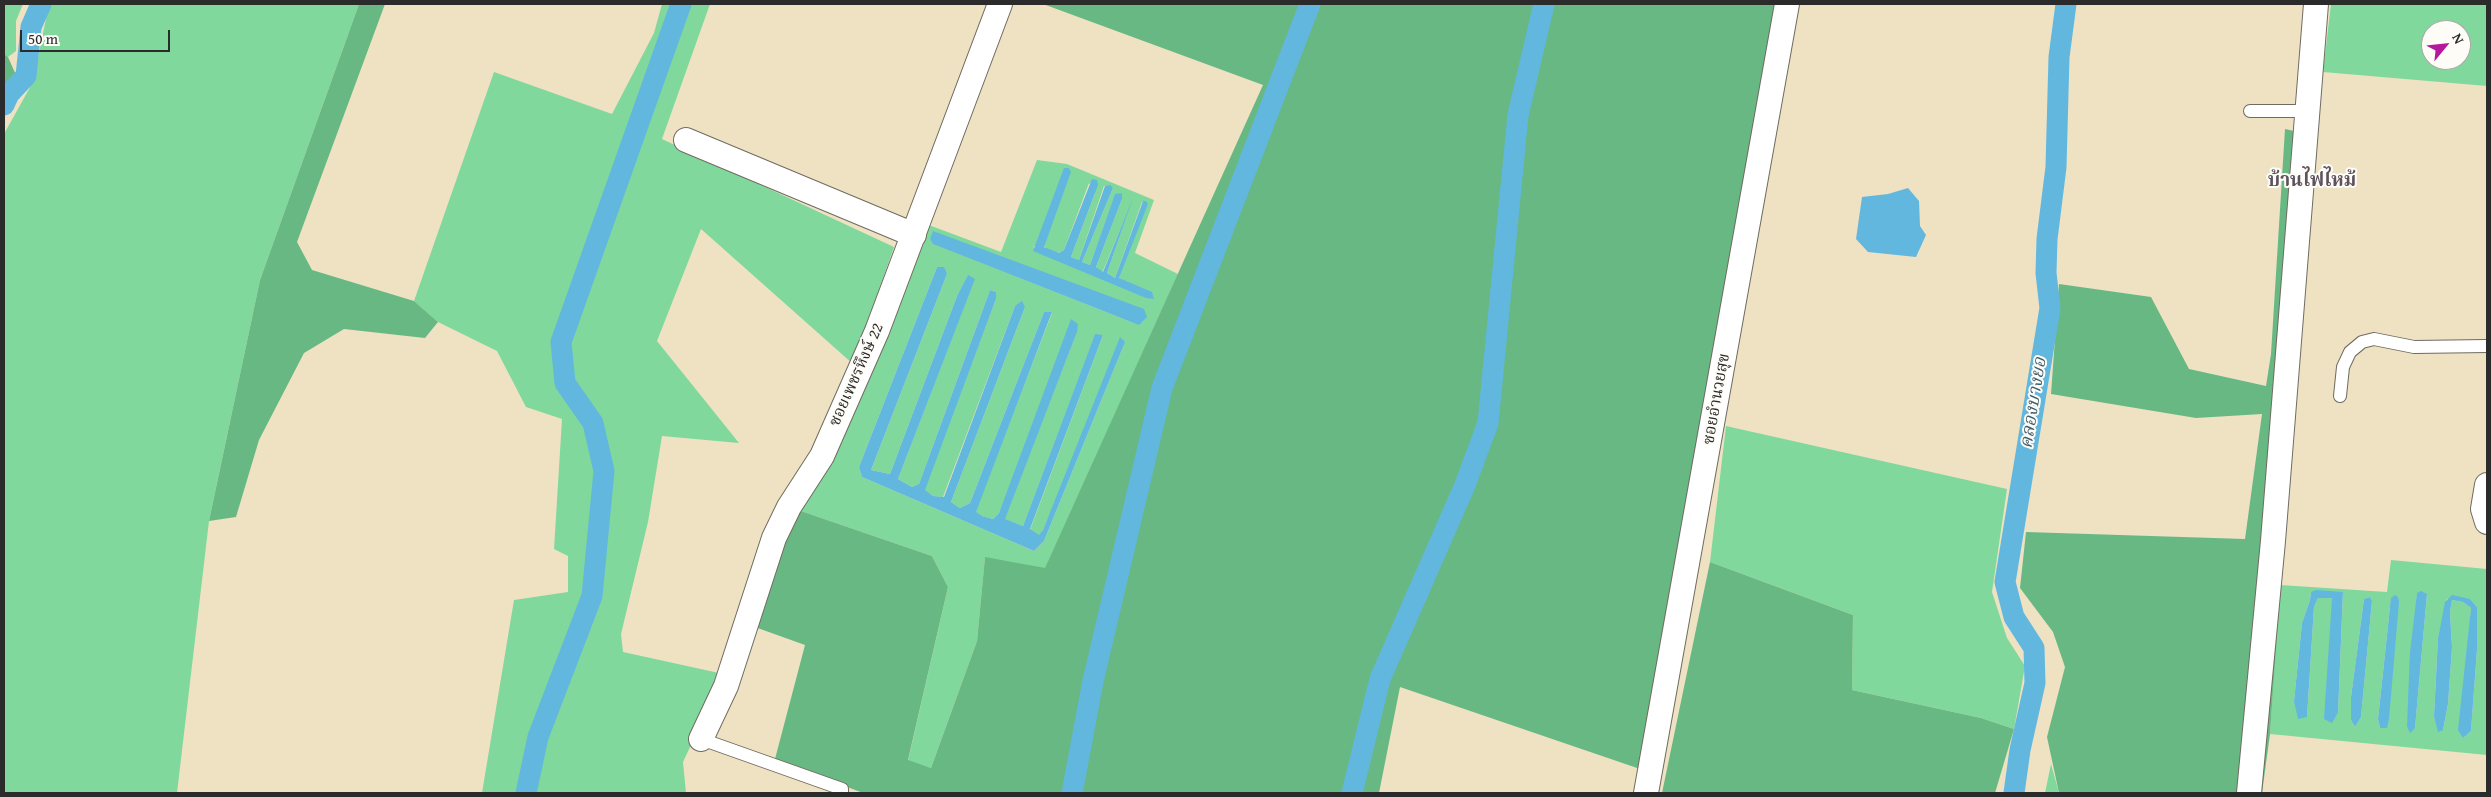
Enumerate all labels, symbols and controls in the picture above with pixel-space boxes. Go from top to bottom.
scale bar [22,20,172,52]
north arrow [2421,20,2471,70]
text: 50 m [28,28,58,49]
text: N [2447,30,2469,47]
district label: บ้านไฟไหม้ [2268,170,2356,192]
street label: ซอยเพชรหึงษ์ 22 [826,320,888,430]
street label: ซอยอำนวยสุข [1700,352,1734,446]
water label: คลองบางยอ [2016,356,2052,450]

